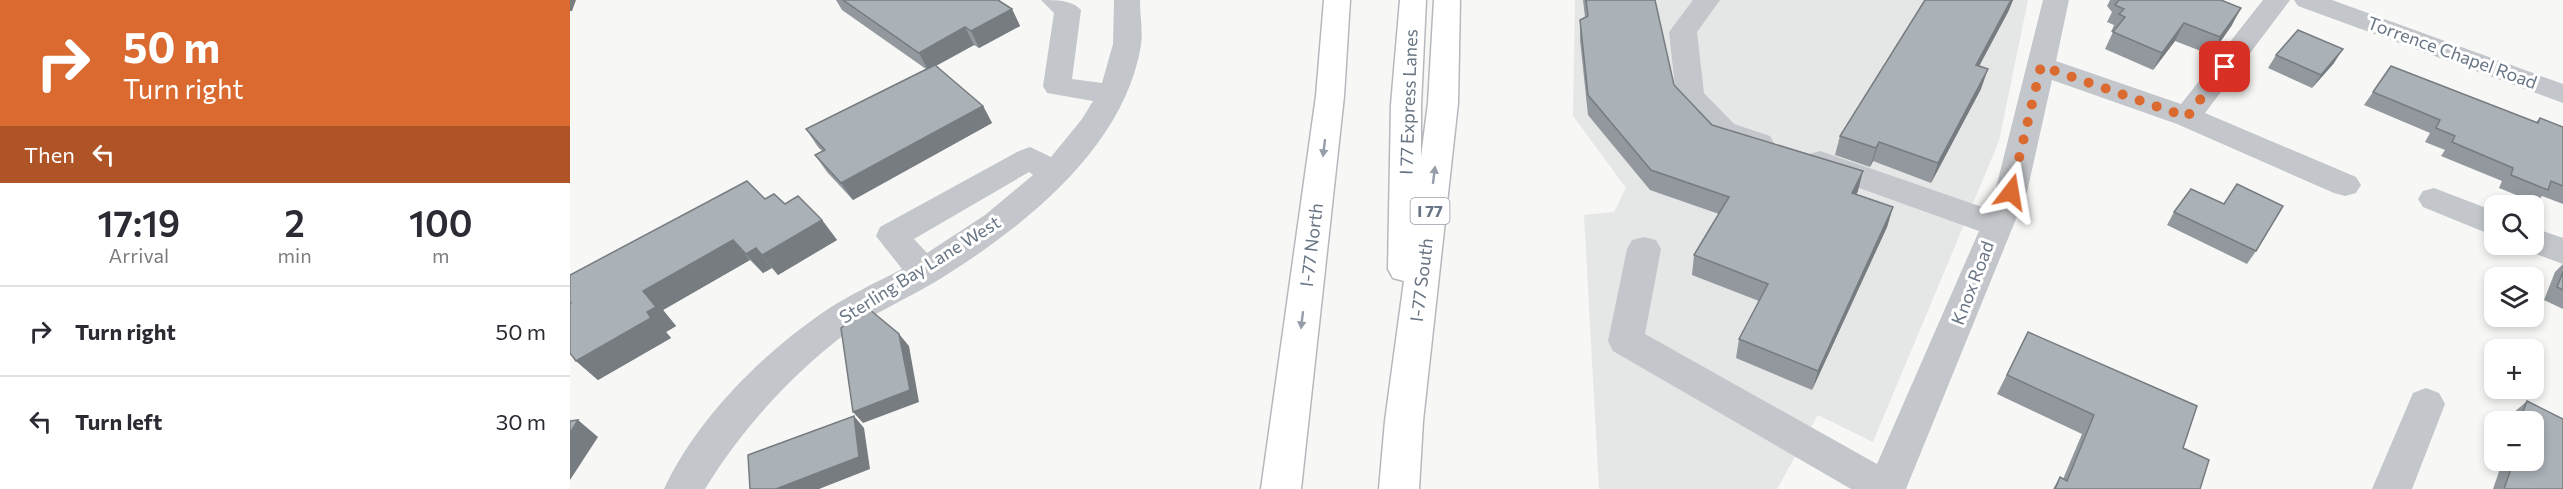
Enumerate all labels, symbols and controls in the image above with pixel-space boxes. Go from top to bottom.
street label: Torrence Chapel Road [2365,11,2540,93]
text: 50 m [123,20,220,72]
icon: right [24,24,102,102]
street label: I 77 Express Lanes [1394,29,1422,175]
pin [2199,41,2250,92]
icon: arrive [2208,50,2241,83]
text: Turn right [123,72,243,105]
icon: left [87,138,120,171]
one-way arrow [1319,138,1328,157]
text: Then [24,141,75,168]
position arrow [1979,160,2043,224]
one-way arrow [1430,165,1439,184]
map controls [2484,195,2544,471]
button: search [2484,195,2544,255]
road number: I 77 [1410,198,1450,224]
text: 17:19 [97,200,180,244]
text: 2 [284,200,305,244]
text: 100 [409,200,473,244]
street label: I-77 North [1295,202,1327,288]
street label: Sterling Bay Lane West [835,211,1004,328]
street label: I-77 South [1405,237,1437,323]
street label: Knox Road [1946,238,1998,328]
text: Arrival [109,243,169,267]
text: min [278,243,312,267]
text: m [432,243,450,267]
button: layers [2484,267,2544,327]
one-way arrow [1297,311,1307,330]
icon: right [24,315,57,348]
text: Turn right [75,318,176,345]
text: 50 m [496,318,546,345]
button: + [2484,339,2544,399]
icon: left [24,405,57,438]
text: Turn left [75,408,162,435]
text: 30 m [496,408,546,435]
button: − [2484,411,2544,471]

